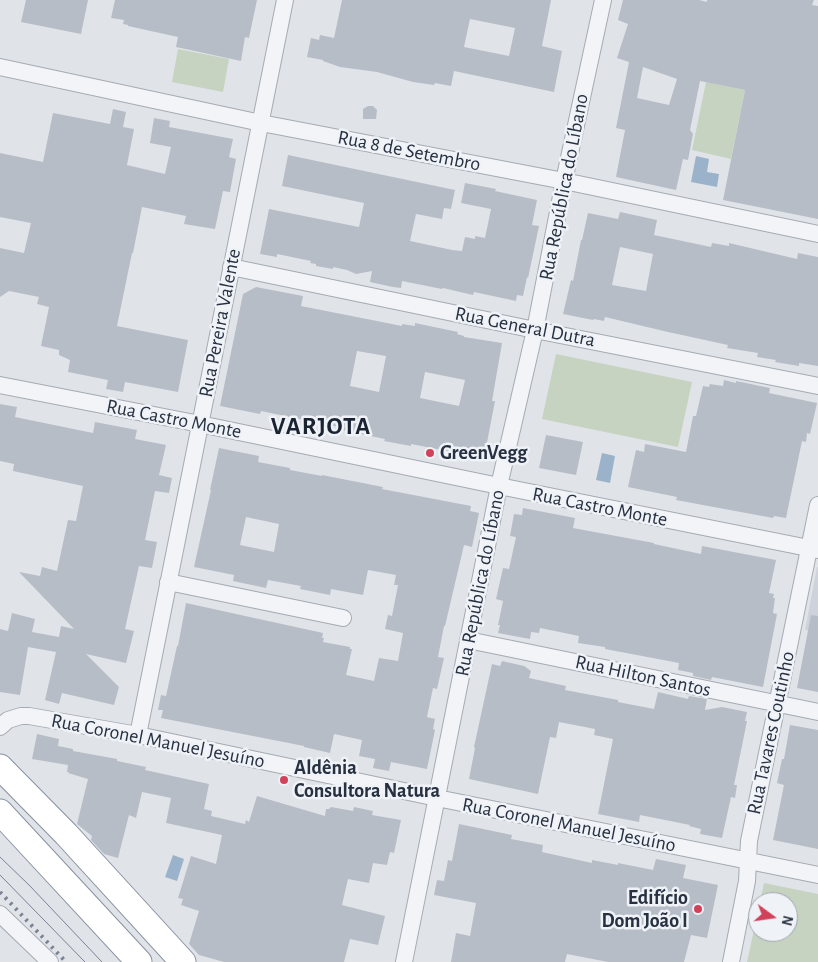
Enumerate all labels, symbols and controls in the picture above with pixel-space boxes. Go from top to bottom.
street label: Rua República do Líbano [534,92,594,282]
street label: Rua 8 de Setembro [336,125,482,177]
street label: Rua Pereira Valente [194,247,246,399]
street label: Rua General Dutra [453,302,597,352]
street label: Rua Castro Monte [104,394,244,444]
district label: VARJOTA [270,411,372,441]
place label: GreenVegg [440,441,527,465]
marker: GreenVegg [424,447,436,459]
street label: Rua Castro Monte [530,482,670,532]
street label: Rua República do Líbano [450,488,510,678]
street label: Rua Tavares Coutinho [742,649,800,817]
street label: Rua Hilton Santos [573,650,713,702]
street label: Rua Coronel Manuel Jesuíno [49,709,267,773]
place label: Aldênia Consultora Natura [294,756,440,803]
marker: Aldênia Consultora Natura [278,774,290,786]
street label: Rua Coronel Manuel Jesuíno [460,793,678,857]
place label: Edifício Dom João I [601,886,688,933]
north arrow [748,892,798,942]
marker: Edifício Dom João I [692,903,704,915]
text: N [779,914,795,927]

